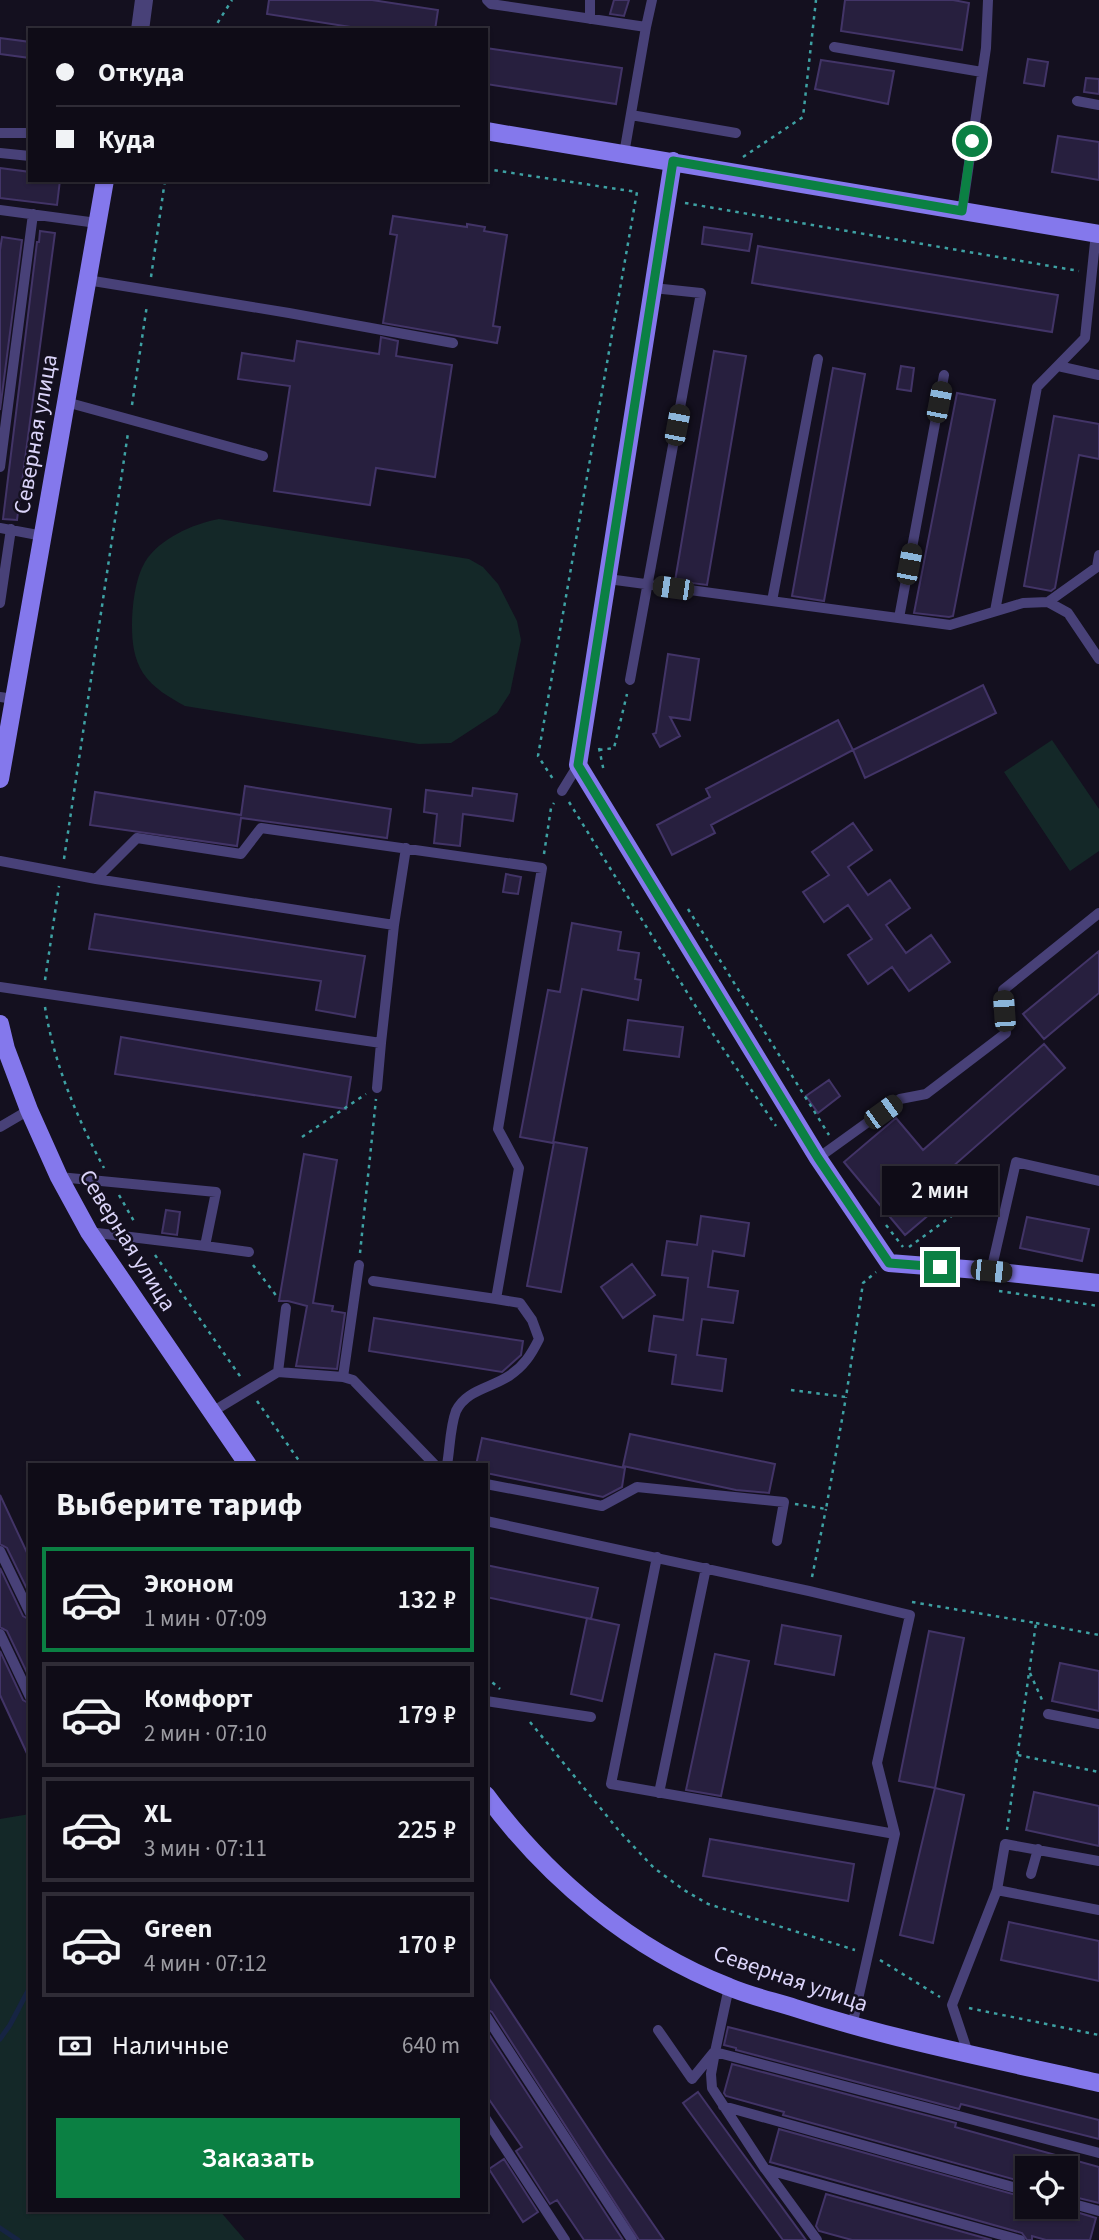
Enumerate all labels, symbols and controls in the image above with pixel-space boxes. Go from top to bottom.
text: Откуда [98,54,185,91]
text: Куда [98,121,156,158]
route start [956,125,988,157]
street label: Северная улица [5,352,66,517]
car [925,379,954,425]
car [663,402,692,448]
car [895,541,924,587]
car [651,575,696,601]
car [993,989,1016,1033]
car [860,1091,907,1133]
street label: Северная улица [71,1163,184,1318]
callout: 2 мин [882,1166,998,1214]
text: 2 мин [911,1174,969,1207]
route end [924,1251,956,1283]
car [970,1258,1013,1284]
text: Выберите тариф [56,1482,303,1528]
text: Эконом [144,1565,234,1602]
icon: car [60,1568,123,1631]
text: 132 ₽ [397,1581,456,1618]
text: 1 мин · 07:09 [144,1602,267,1635]
text: Комфорт [144,1680,253,1717]
icon: car [60,1683,123,1746]
text: 179 ₽ [397,1696,456,1733]
text: 2 мин · 07:10 [144,1717,267,1750]
text: XL [144,1795,172,1832]
icon: car [60,1798,123,1861]
text: 225 ₽ [397,1811,456,1848]
text: 3 мин · 07:11 [144,1832,267,1865]
text: Green [144,1910,212,1947]
icon: car [60,1913,123,1976]
text: 170 ₽ [397,1926,456,1963]
street label: Северная улица [709,1937,873,2020]
text: 4 мин · 07:12 [144,1947,267,1980]
icon: cash [56,2027,94,2065]
text: Наличные [112,2027,229,2064]
text: 640 m [402,2029,460,2062]
button: Заказать [56,2118,460,2198]
map controls [1015,2156,1078,2219]
button: locate [1015,2156,1078,2219]

